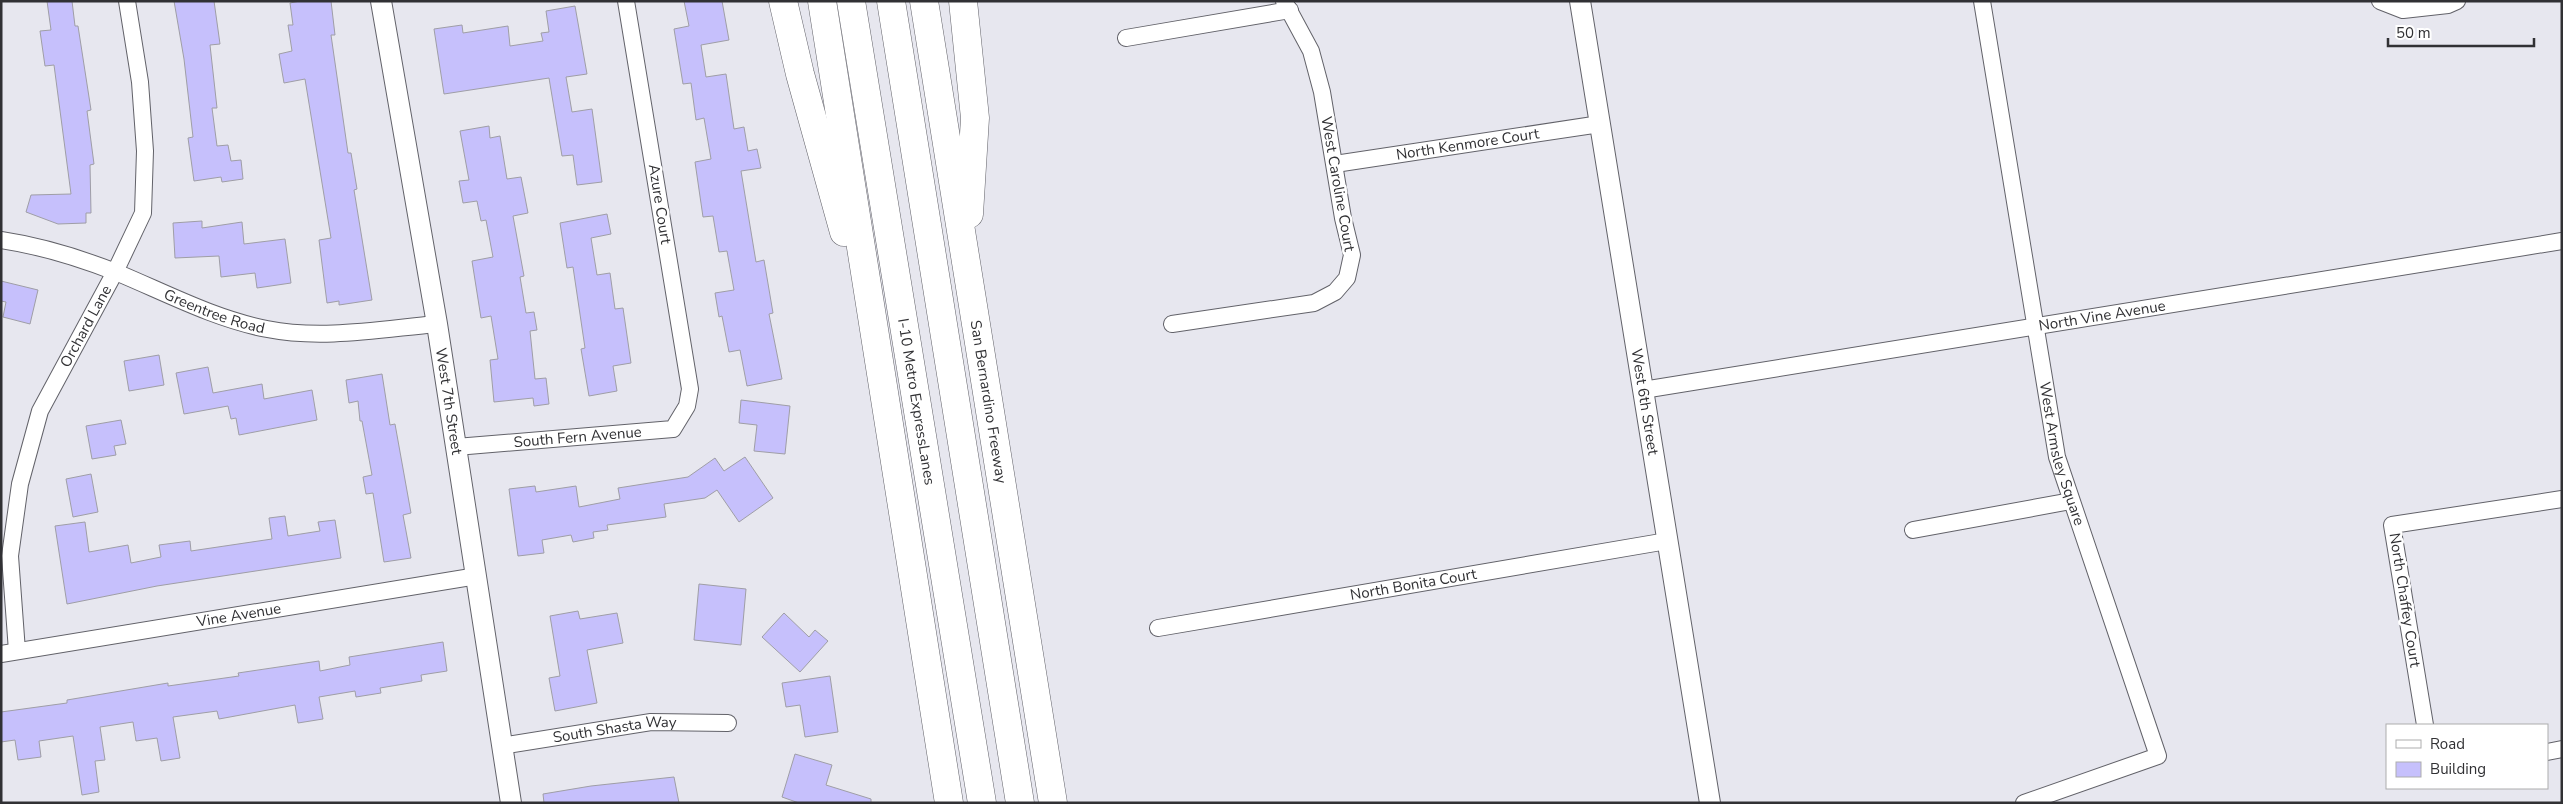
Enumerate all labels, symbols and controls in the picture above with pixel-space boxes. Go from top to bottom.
scale bar [2388,15,2534,47]
text: 50 m [2396,23,2431,43]
street label: West Caroline Court [1316,115,1360,254]
street label: North Kenmore Court [1395,123,1541,165]
street label: Azure Court [644,163,676,246]
street label: Orchard Lane [55,282,116,371]
street label: Greentree Road [161,284,267,338]
street label: North Vine Avenue [2037,295,2167,336]
street label: I-10 Metro ExpressLanes [893,317,940,487]
street label: San Bernardino Freeway [965,319,1012,485]
street label: West 7th Street [431,347,467,457]
street label: West 6th Street [1626,347,1664,457]
street label: West Armsley Square [2035,380,2089,528]
street label: South Fern Avenue [513,422,642,452]
street label: North Chaffey Court [2385,531,2426,669]
street label: North Bonita Court [1349,564,1479,605]
street label: Vine Avenue [194,598,283,632]
street label: South Shasta Way [551,712,677,748]
legend [2386,724,2548,789]
text: Road [2430,734,2465,754]
text: Building [2430,759,2486,779]

